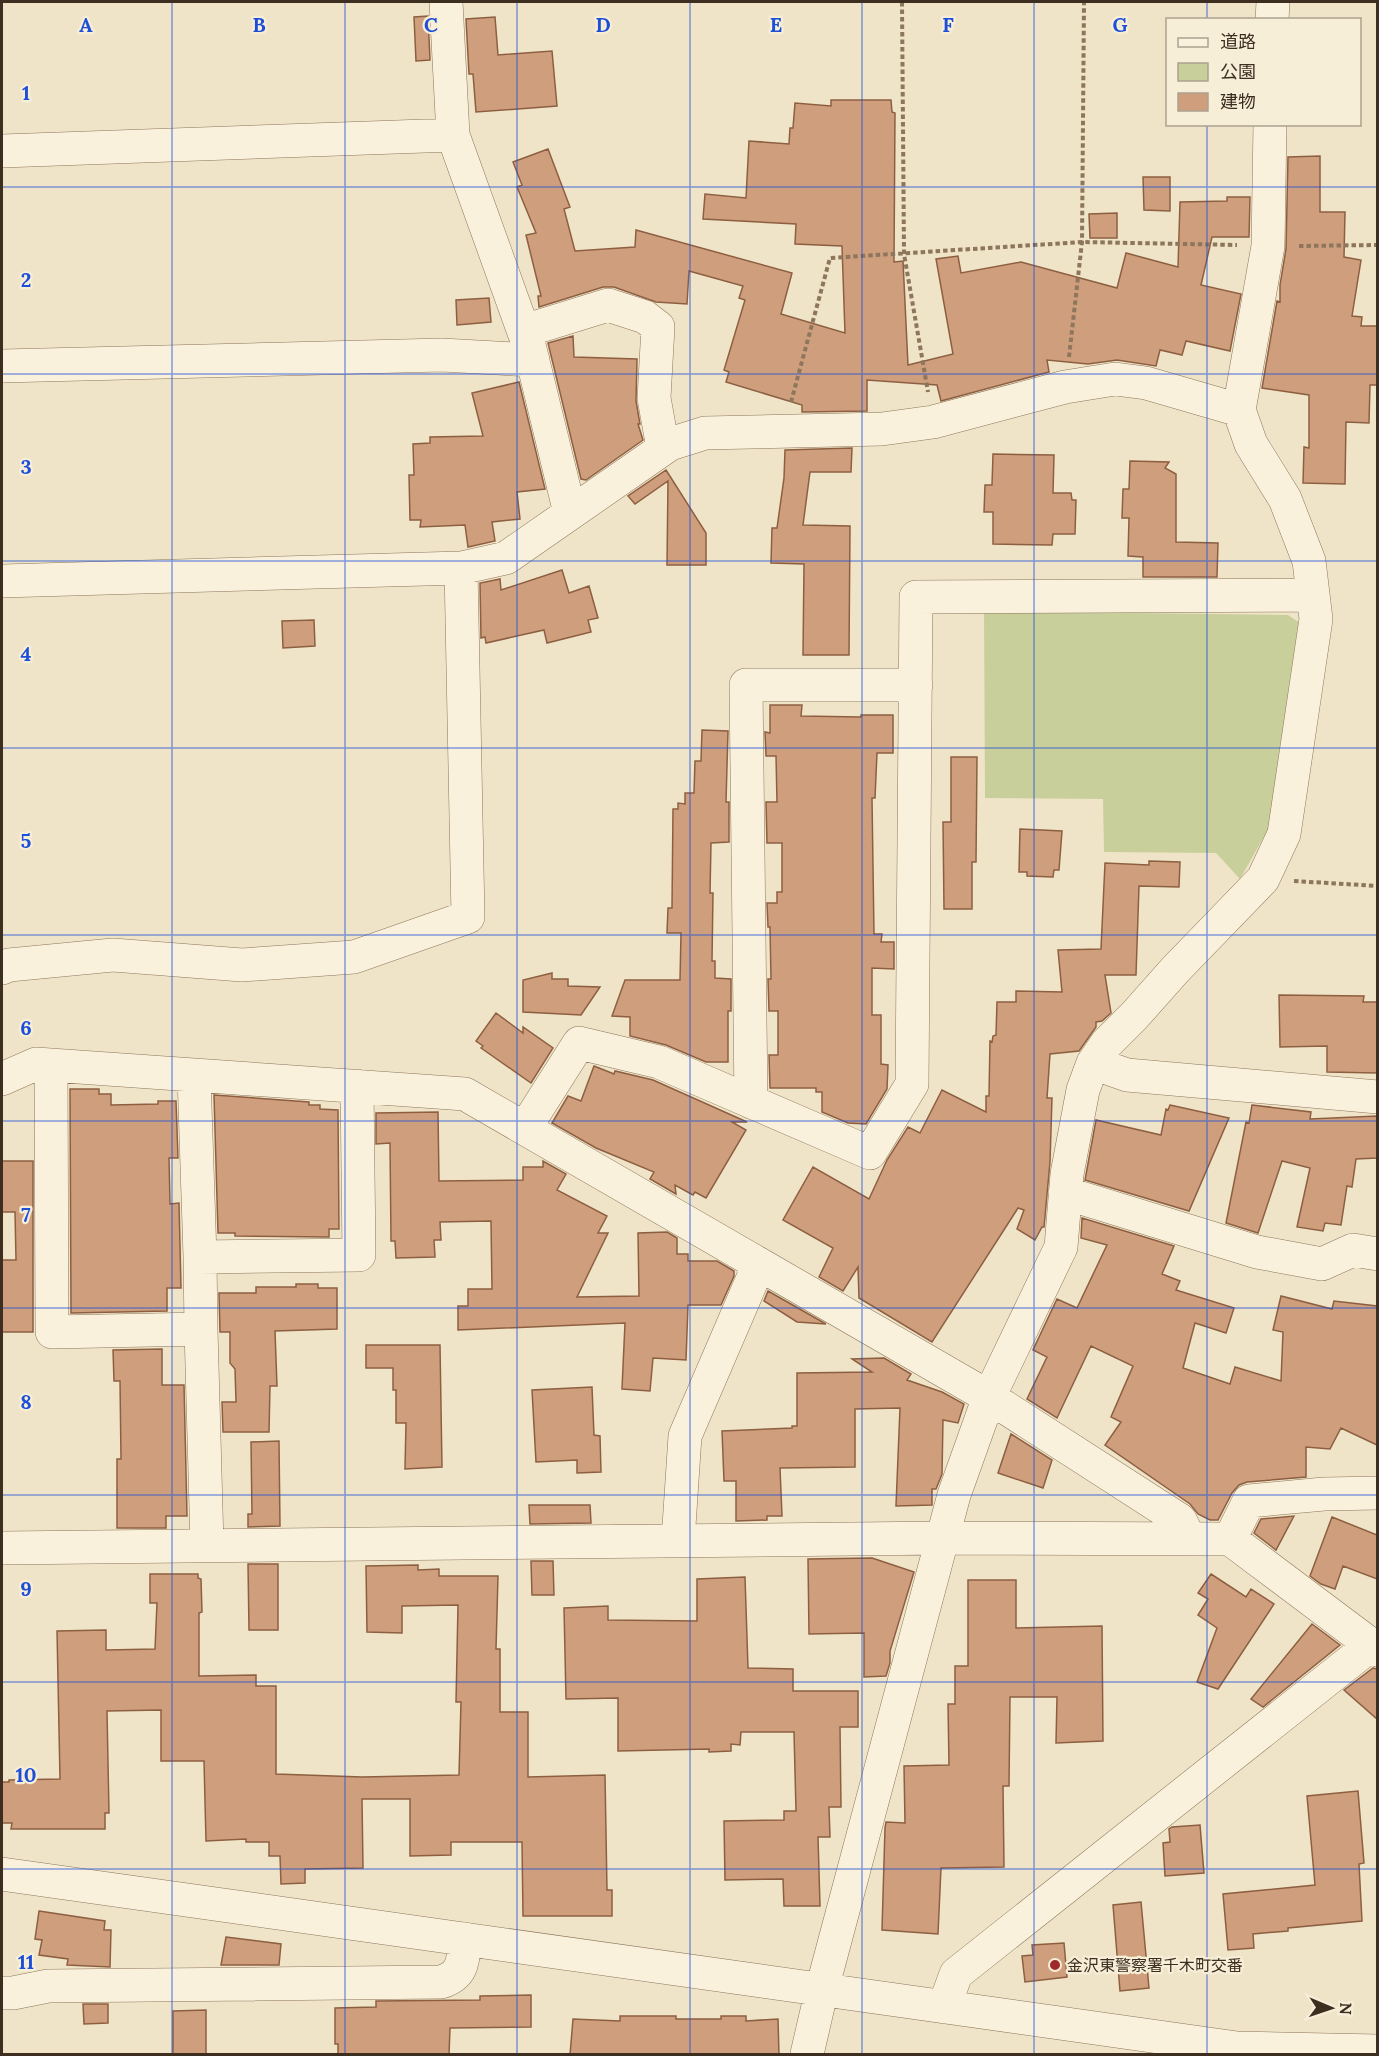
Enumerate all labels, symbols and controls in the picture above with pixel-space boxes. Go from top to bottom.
text: A [79,12,93,37]
text: B [252,12,266,37]
text: C [424,12,438,37]
text: D [595,12,611,37]
text: E [770,12,782,37]
text: F [942,12,954,37]
text: G [1112,12,1128,37]
legend [1166,18,1361,126]
text: 道路 [1220,30,1256,53]
text: 公園 [1220,60,1256,83]
text: 1 [22,80,30,105]
text: 建物 [1220,90,1256,113]
text: 2 [21,267,31,292]
text: 3 [20,454,32,479]
text: 4 [21,641,32,666]
text: 5 [21,828,32,853]
text: 6 [20,1015,32,1040]
text: 7 [21,1202,31,1227]
text: 8 [20,1389,32,1414]
text: 9 [20,1576,32,1601]
text: 10 [16,1762,36,1787]
text: 11 [18,1949,34,1974]
place label: 金沢東警察署千木町交番 [1067,1955,1243,1975]
marker: 金沢東警察署千木町交番 [1048,1958,1062,1972]
north arrow [1301,1978,1361,2038]
text: N [1336,2002,1356,2015]

